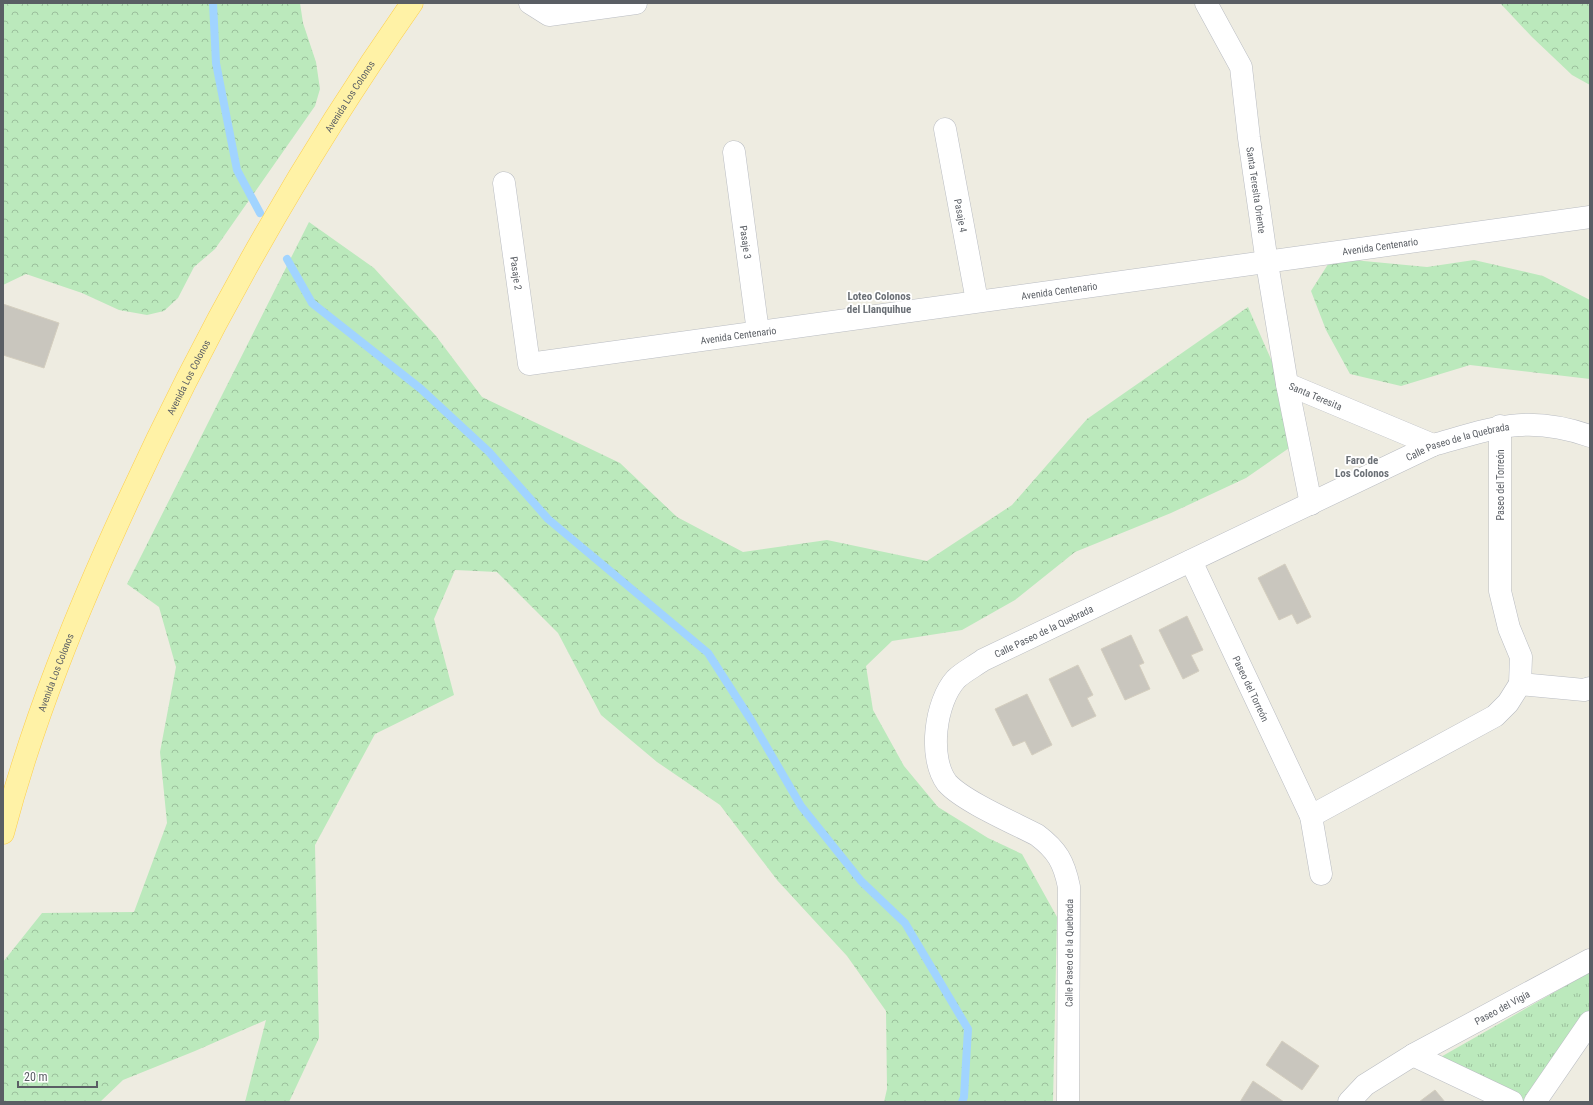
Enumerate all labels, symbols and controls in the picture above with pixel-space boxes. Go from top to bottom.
street label: Avenida Los Colonos [323,58,377,134]
street label: Santa Teresita Oriente [1244,146,1268,234]
street label: Pasaje 4 [952,198,969,233]
street label: Pasaje 3 [738,225,753,260]
street label: Avenida Centenario [1342,236,1419,257]
street label: Pasaje 2 [508,256,524,291]
street label: Avenida Centenario [1021,280,1098,302]
district label: Loteo Colonos del Llanquihue [847,290,911,316]
street label: Avenida Centenario [700,325,777,346]
street label: Avenida Los Colonos [165,338,213,417]
street label: Santa Teresita [1287,380,1344,412]
street label: Calle Paseo de la Quebrada [1404,421,1510,463]
street label: Paseo del Torreón [1495,449,1506,521]
district label: Faro de Los Colonos [1335,454,1389,480]
street label: Calle Paseo de la Quebrada [993,603,1095,660]
street label: Avenida Los Colonos [36,632,76,713]
street label: Paseo del Torreón [1230,654,1271,724]
street label: Calle Paseo de la Quebrada [1063,899,1075,1007]
street label: Paseo del Vigía [1473,988,1532,1027]
scale bar [18,1063,97,1089]
text: 20 m [24,1070,48,1084]

